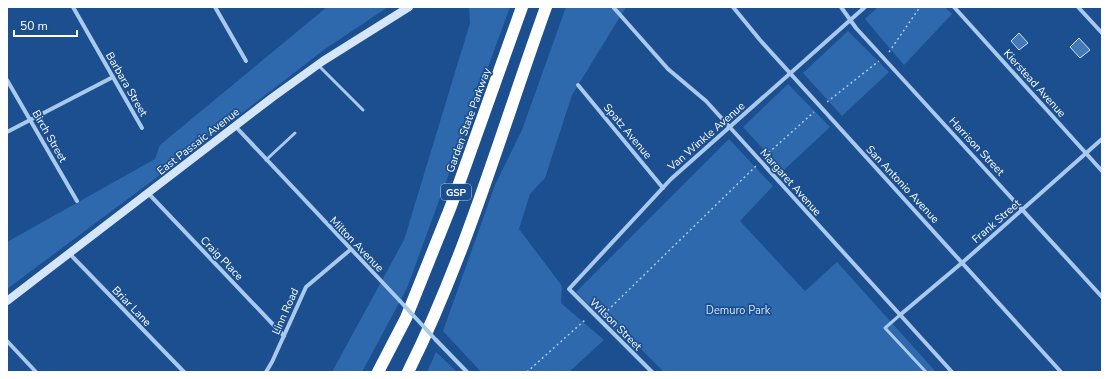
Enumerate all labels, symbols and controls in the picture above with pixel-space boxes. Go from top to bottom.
scale bar [14,12,77,38]
text: 50 m [20,18,48,34]
street label: Kierstead Avenue [1000,46,1069,121]
street label: Barbara Street [102,49,151,119]
street label: Garden State Parkway [443,65,494,175]
street label: Van Winkle Avenue [664,99,748,175]
street label: Spatz Avenue [600,100,655,162]
street label: East Passaic Avenue [154,104,243,178]
street label: Birch Street [29,107,71,165]
street label: Harrison Street [946,114,1008,179]
street label: San Antonio Avenue [863,142,943,227]
street label: Margaret Avenue [757,146,825,219]
road number: GSP [441,184,471,200]
street label: Frank Street [969,196,1024,247]
street label: Milton Avenue [326,213,387,275]
street label: Craig Place [197,233,247,284]
street label: Briar Lane [109,283,155,330]
street label: Linn Road [269,286,302,337]
street label: Wilson Street [586,295,645,354]
park label: Demuro Park [706,303,771,318]

